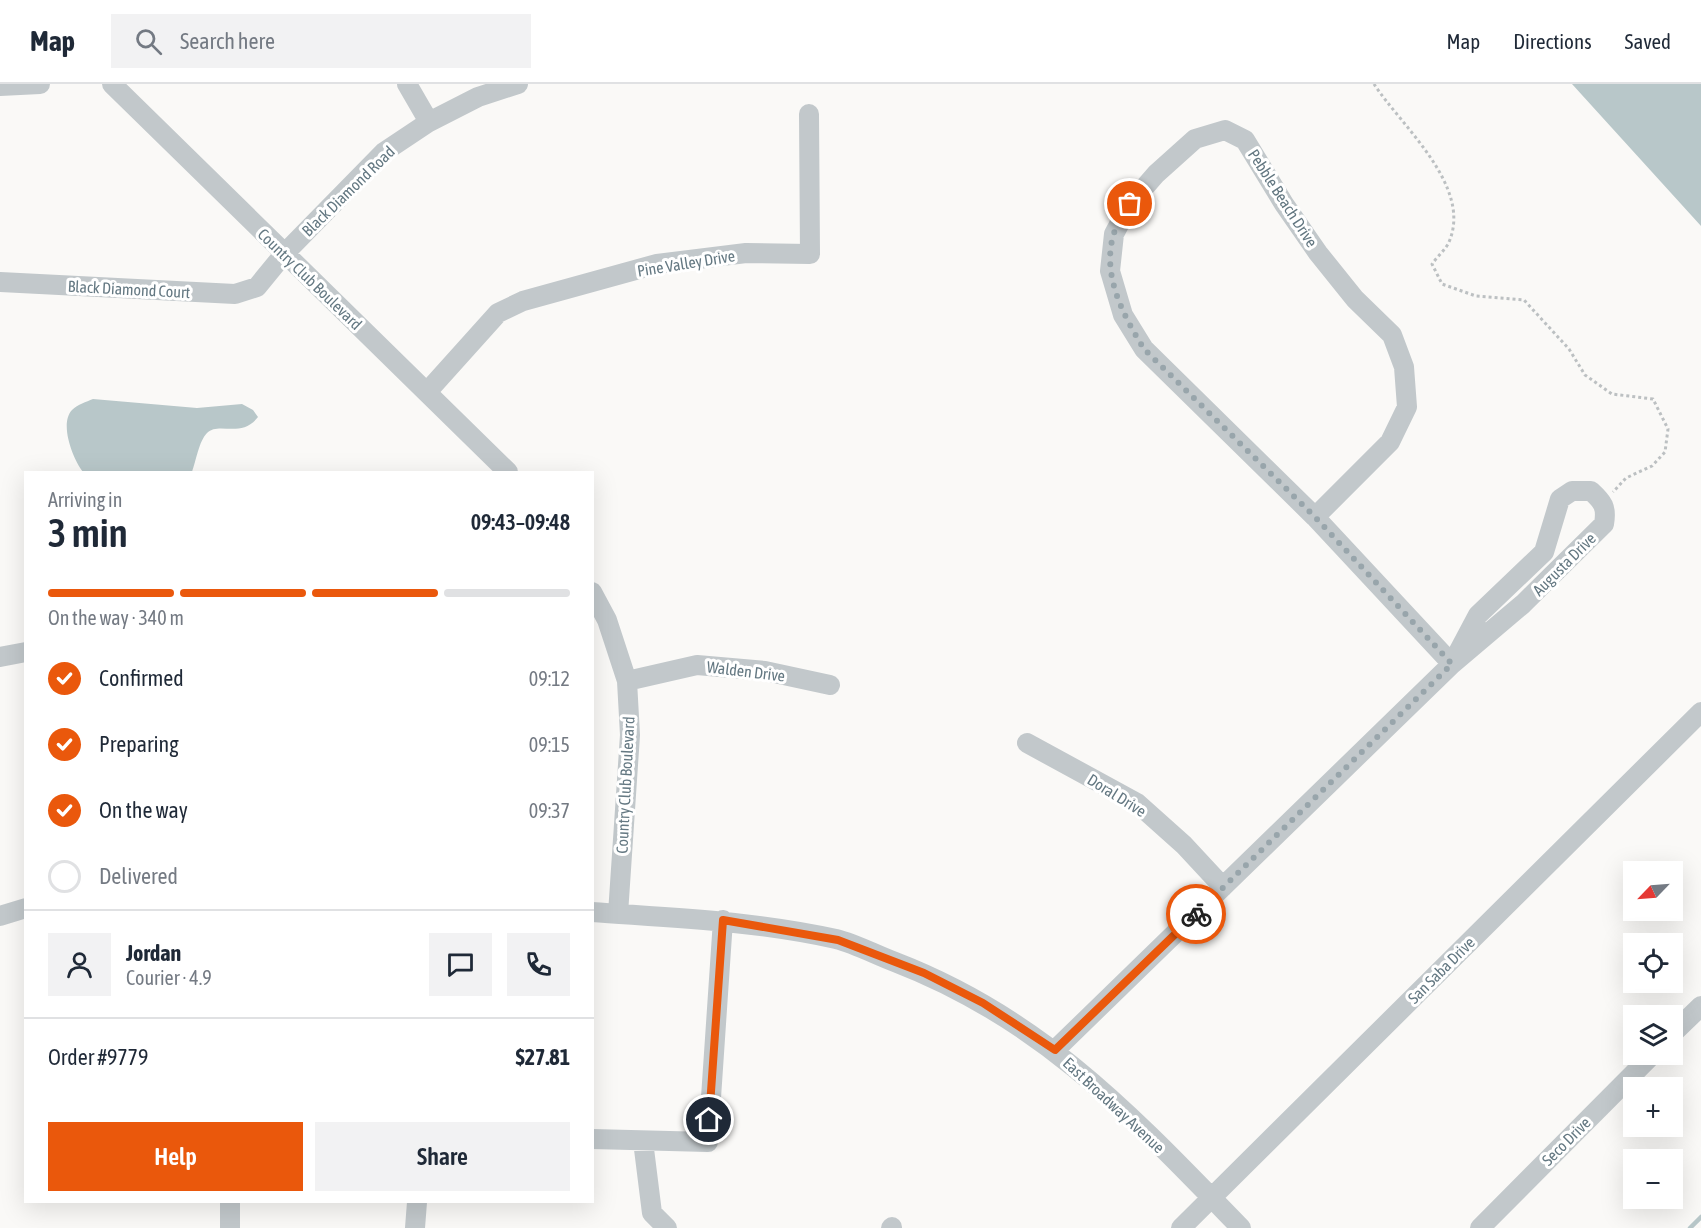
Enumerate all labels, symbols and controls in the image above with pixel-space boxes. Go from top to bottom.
search box [111,14,531,68]
text: Map [30,25,75,57]
icon: search [132,25,165,58]
text: Search here [180,28,275,54]
text: Map [1446,29,1480,53]
text: Directions [1513,29,1592,53]
text: Saved [1625,29,1671,53]
street label: Black Diamond Road [298,142,398,240]
street label: Pebble Beach Drive [1245,146,1321,250]
pin [1104,178,1155,229]
icon: bag [1113,187,1146,220]
street label: Country Club Boulevard [254,225,366,334]
street label: Pine Valley Drive [636,246,736,281]
street label: Black Diamond Court [67,277,191,301]
text: Arriving in [48,488,122,511]
text: 09:43–09:48 [471,509,570,535]
text: 3 min [48,511,128,555]
street label: Augusta Drive [1529,529,1600,600]
text: On the way · 340 m [48,606,184,629]
street label: Walden Drive [706,657,786,685]
icon: check [48,662,81,695]
text: Confirmed [99,665,184,691]
text: 09:12 [529,667,570,690]
street label: Country Club Boulevard [612,716,639,854]
icon: check [48,728,81,761]
text: Preparing [99,731,179,757]
text: 09:15 [529,733,570,756]
street label: Doral Drive [1084,770,1150,820]
icon: check [48,794,81,827]
text: On the way [99,797,188,823]
text: 09:37 [529,799,570,822]
north arrow [1623,861,1683,921]
map controls [1623,861,1683,1209]
text: Delivered [99,863,178,889]
courier [1166,884,1226,944]
icon: bike [1180,898,1213,931]
button: person [48,933,111,996]
button: chat [429,933,492,996]
button: phone [507,933,570,996]
street label: San Saba Drive [1404,933,1478,1007]
button: locate [1623,933,1683,993]
text: Jordan [126,940,181,966]
text: Courier · 4.9 [126,966,212,989]
button: layers [1623,1005,1683,1065]
text: Order #9779 [48,1044,148,1070]
text: $27.81 [515,1044,570,1070]
street label: East Broadway Avenue [1059,1054,1168,1157]
button: + [1623,1077,1683,1137]
pin [683,1094,734,1145]
icon: home [692,1103,725,1136]
street label: Seco Drive [1538,1113,1594,1169]
button: Help [48,1122,303,1191]
button: Share [315,1122,570,1191]
button: − [1623,1149,1683,1209]

